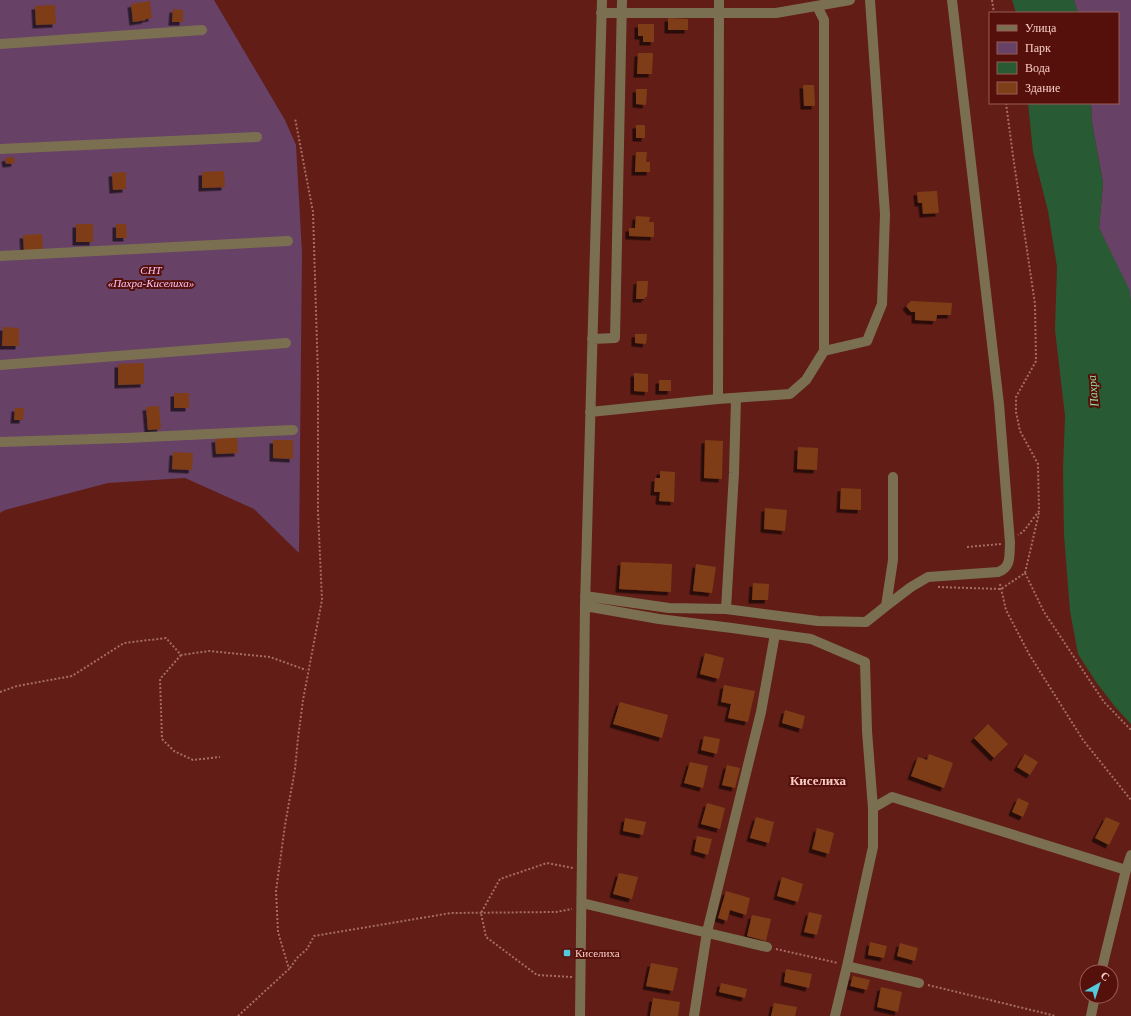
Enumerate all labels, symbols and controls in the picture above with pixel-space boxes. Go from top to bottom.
legend [989,12,1119,104]
text: Улица [1025,21,1057,35]
text: Парк [1025,41,1051,55]
text: Вода [1025,61,1051,75]
text: Здание [1025,81,1060,95]
park label: СНТ «Пахра-Киселиха» [108,264,194,289]
water label: Пахра [1085,374,1101,409]
district label: Киселиха [790,773,847,788]
place label: Киселиха [575,947,620,959]
marker: Киселиха [562,948,572,958]
north arrow [1079,964,1119,1004]
text: С [1098,969,1112,983]

